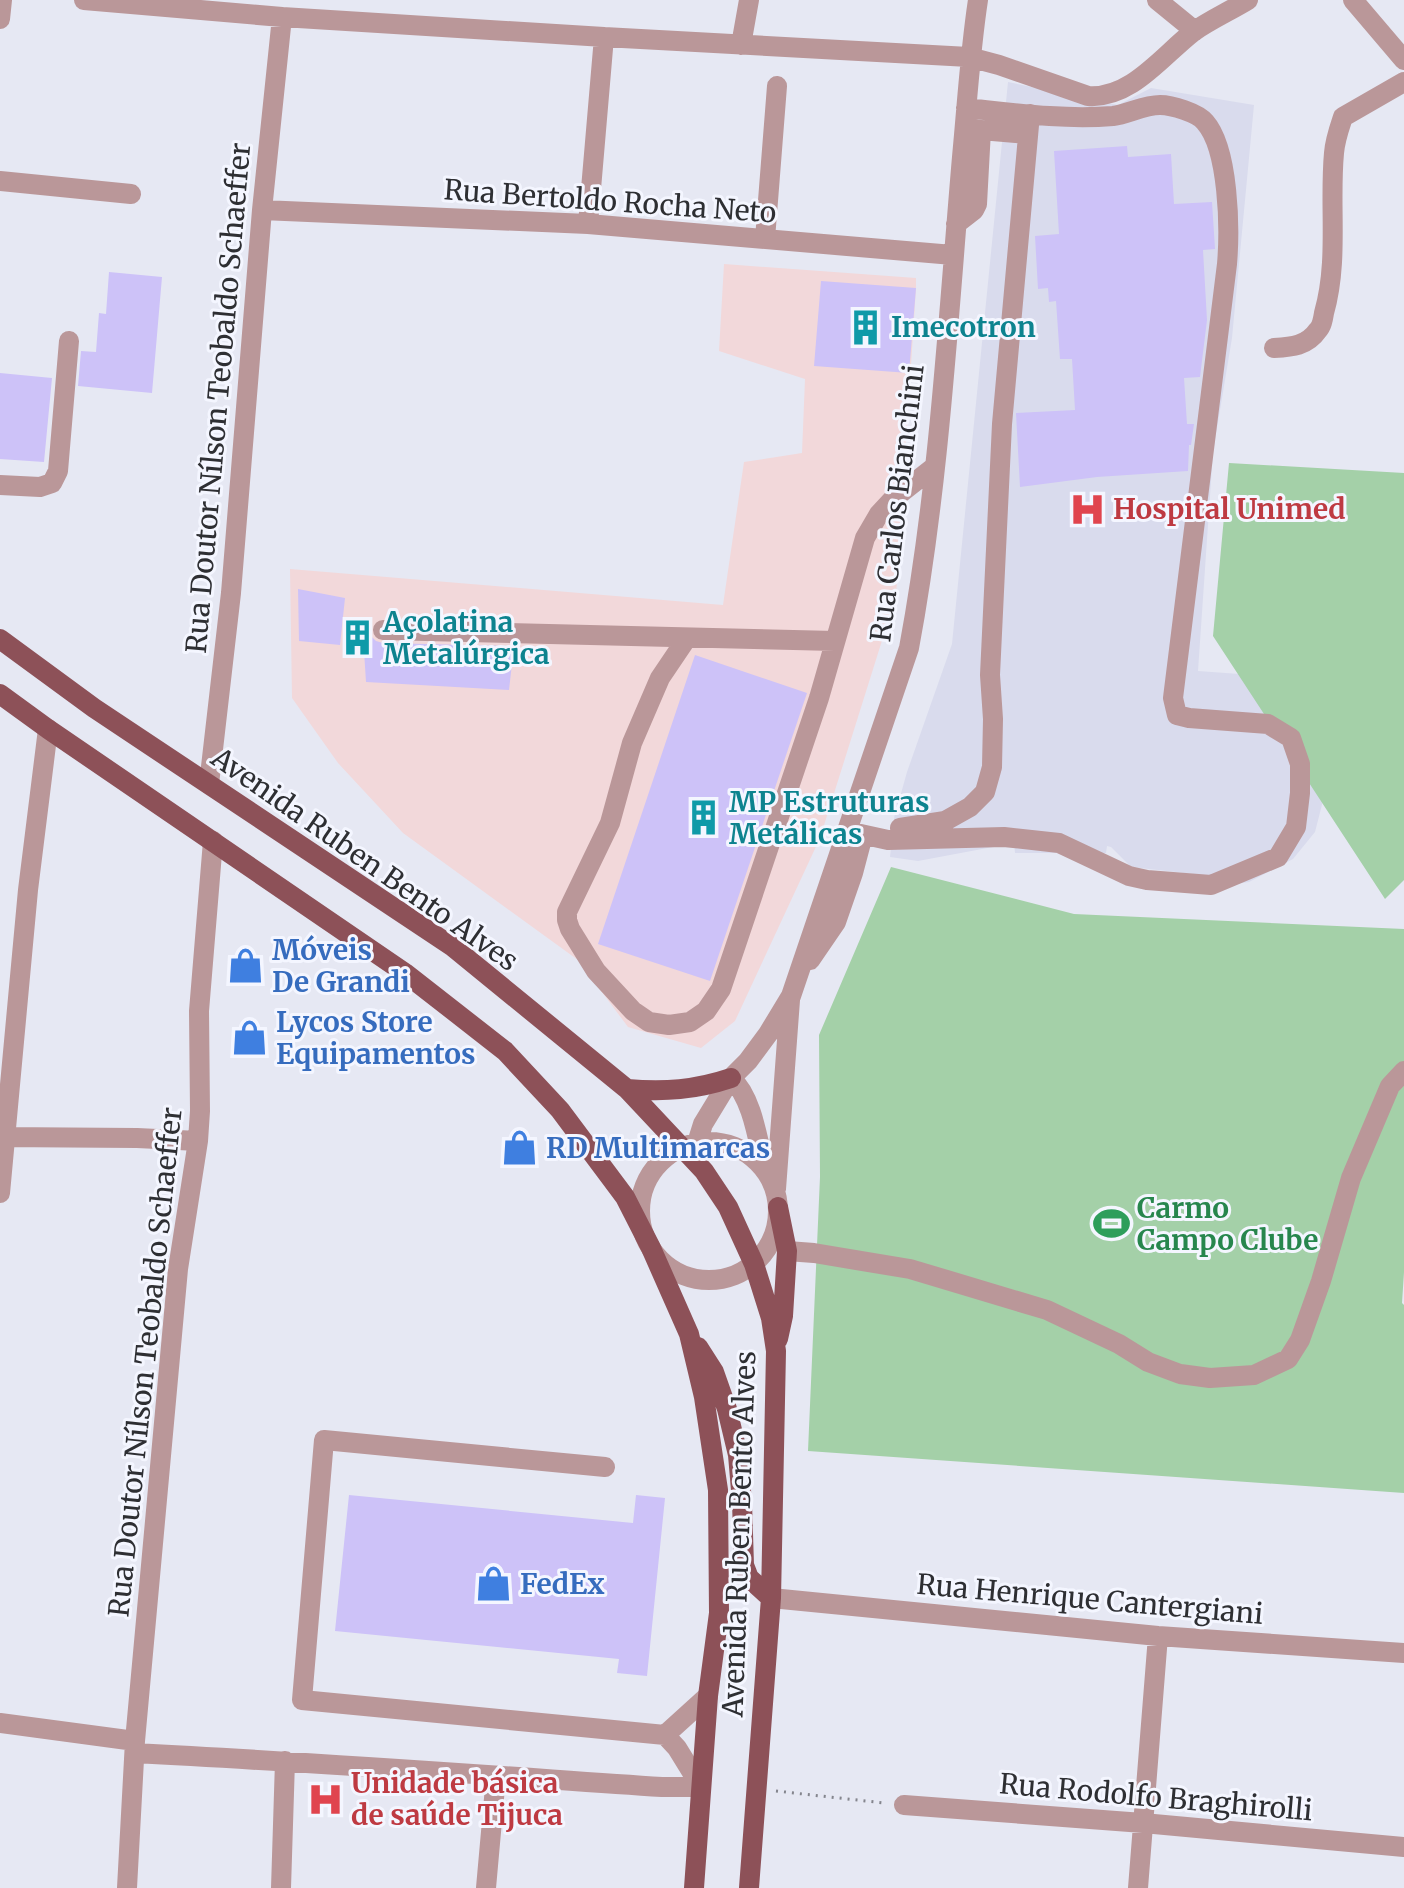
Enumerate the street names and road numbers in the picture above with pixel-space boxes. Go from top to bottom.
street label: Rua Doutor Nílson Teobaldo Schaeffer [178,141,258,655]
street label: Rua Bertoldo Rocha Neto [443,171,777,231]
street label: Rua Carlos Bianchini [862,362,932,644]
street label: Avenida Ruben Bento Alves [204,739,525,979]
street label: Rua Doutor Nílson Teobaldo Schaeffer [100,1105,190,1619]
street label: Avenida Ruben Bento Alves [715,1350,763,1719]
street label: Rua Henrique Cantergiani [915,1566,1265,1632]
street label: Rua Rodolfo Braghirolli [998,1765,1314,1829]

